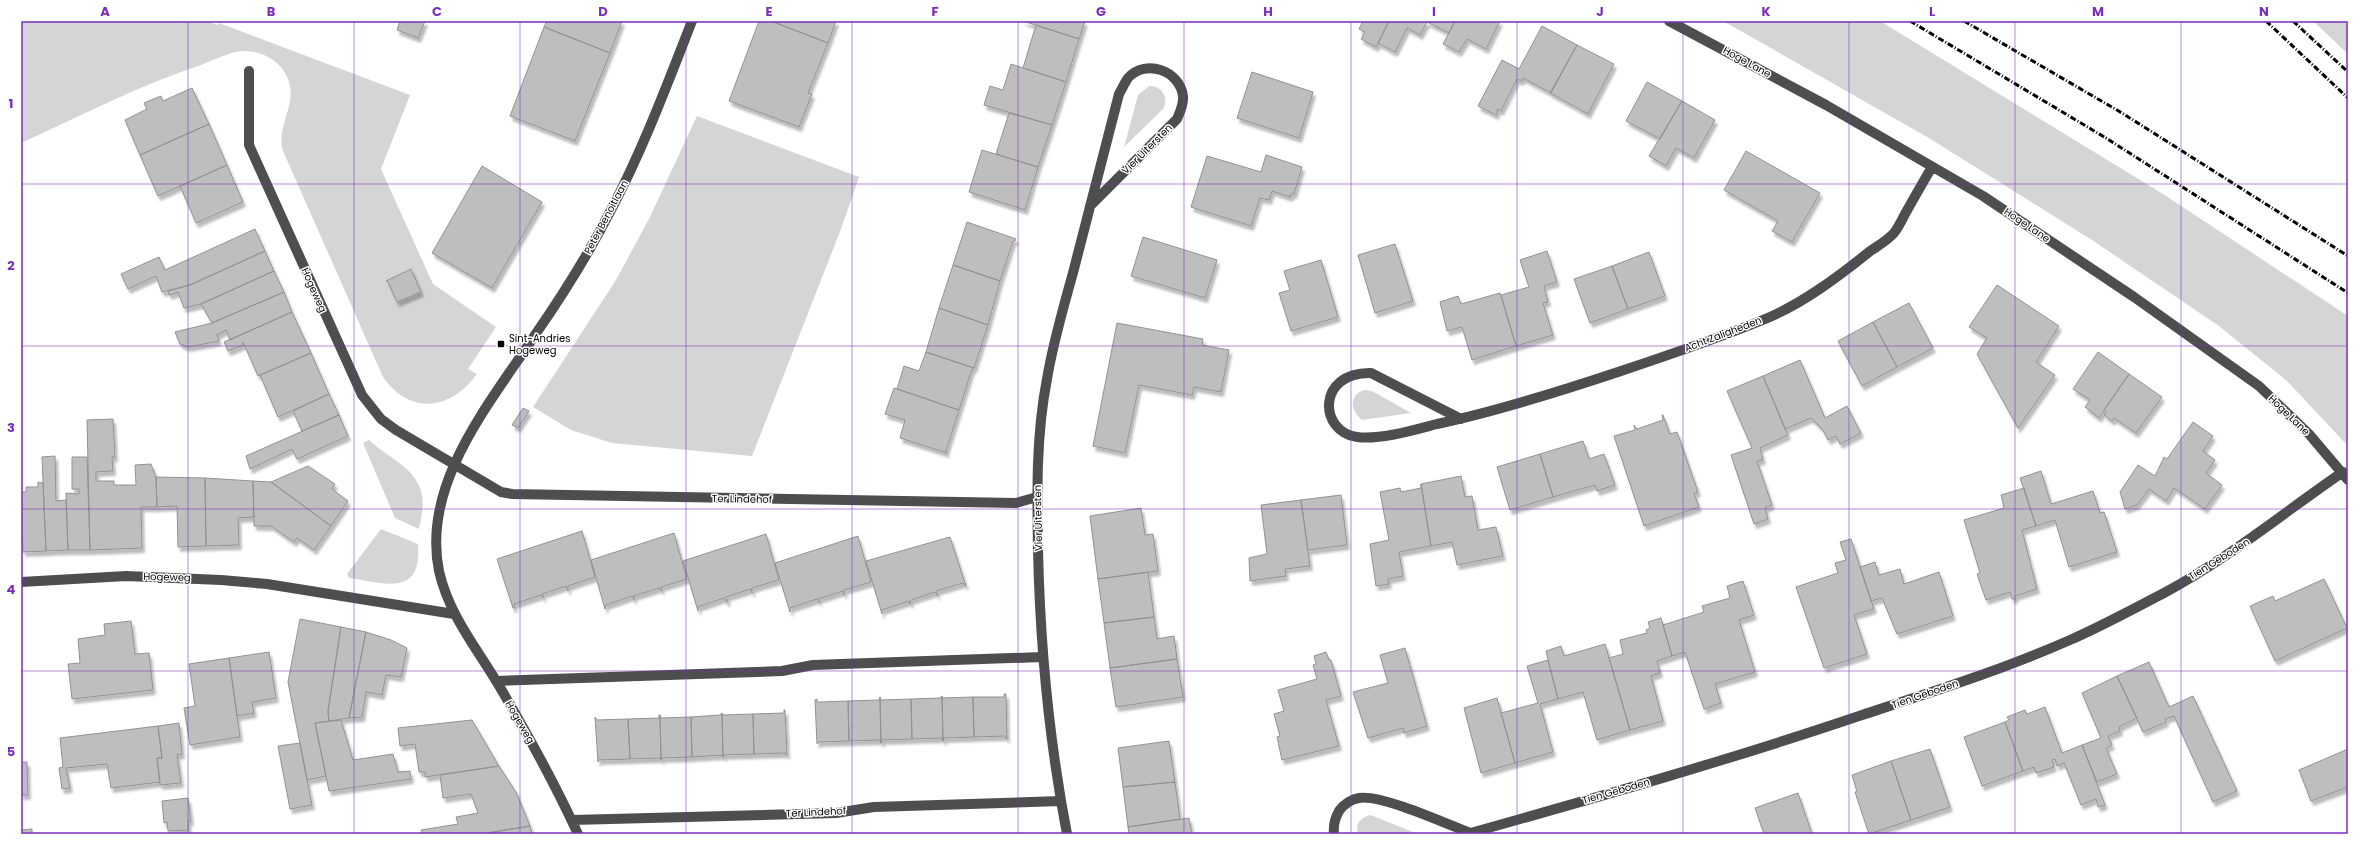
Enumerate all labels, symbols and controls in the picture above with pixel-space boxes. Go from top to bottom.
text: A [100,2,110,21]
text: B [267,2,276,21]
text: C [432,2,442,21]
text: D [598,2,608,21]
text: E [765,2,773,21]
text: F [931,2,939,21]
text: G [1096,2,1106,21]
text: H [1263,2,1273,21]
text: I [1432,2,1436,21]
text: J [1596,2,1604,21]
text: K [1761,2,1771,21]
text: L [1929,2,1935,21]
text: M [2092,2,2104,21]
text: N [2259,2,2269,21]
street label: Hoge Lane [1720,43,1774,81]
text: 1 [9,94,13,113]
street label: Vier Uitersten [1118,120,1176,178]
street label: Peter Benoitlaan [580,177,632,257]
street label: Hoge Lane [2001,204,2053,246]
text: 2 [7,256,15,275]
street label: Hogeweg [297,265,331,315]
street label: Acht Zaligheden [1682,312,1764,356]
place label: Sint-Andries Hogeweg [509,331,570,358]
marker: Sint-Andries Hogeweg [496,339,506,349]
street label: Hoge Lane [2265,391,2313,439]
text: 3 [7,418,15,437]
street label: Vier Uitersten [1030,485,1046,551]
street label: Ter Lindehof [712,491,772,507]
street label: Tien Geboden [2185,534,2253,584]
street label: Hogeweg [143,569,191,585]
text: 4 [7,580,16,599]
street label: Tien Geboden [1890,676,1960,712]
street label: Hogeweg [502,698,538,746]
text: 5 [7,742,15,761]
street label: Tien Geboden [1580,774,1652,808]
street label: Ter Lindehof [786,803,846,821]

